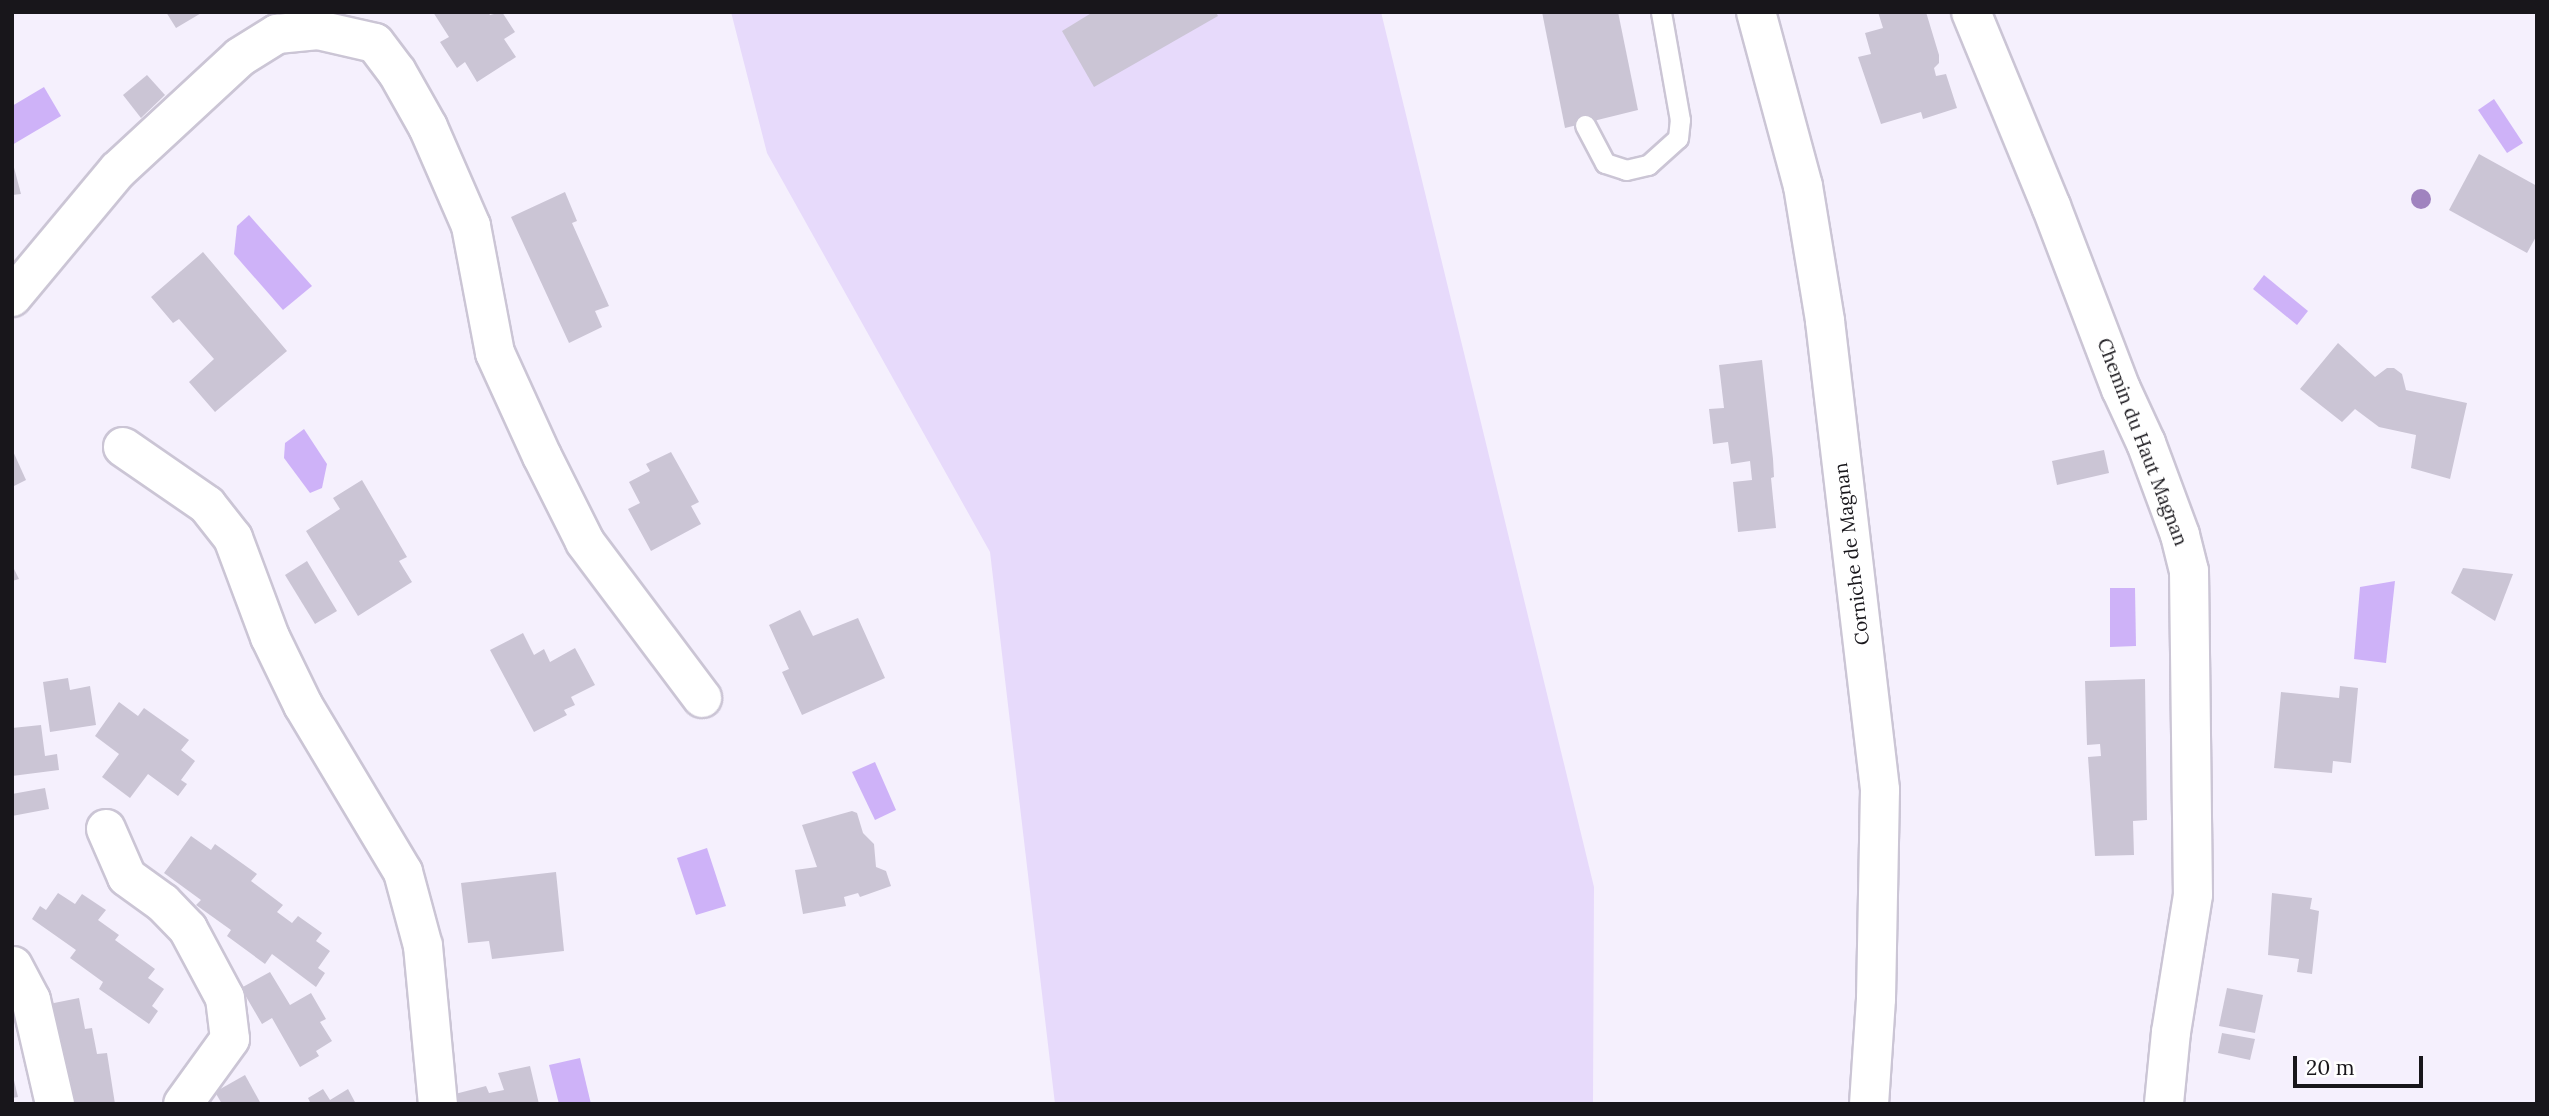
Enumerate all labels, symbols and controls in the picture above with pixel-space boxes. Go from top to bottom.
street label: Chemin du Haut Magnan [2092,335,2192,549]
street label: Corniche de Magnan [1829,462,1875,646]
scale bar [2297,1042,2426,1086]
text: 20 m [2306,1054,2355,1081]

